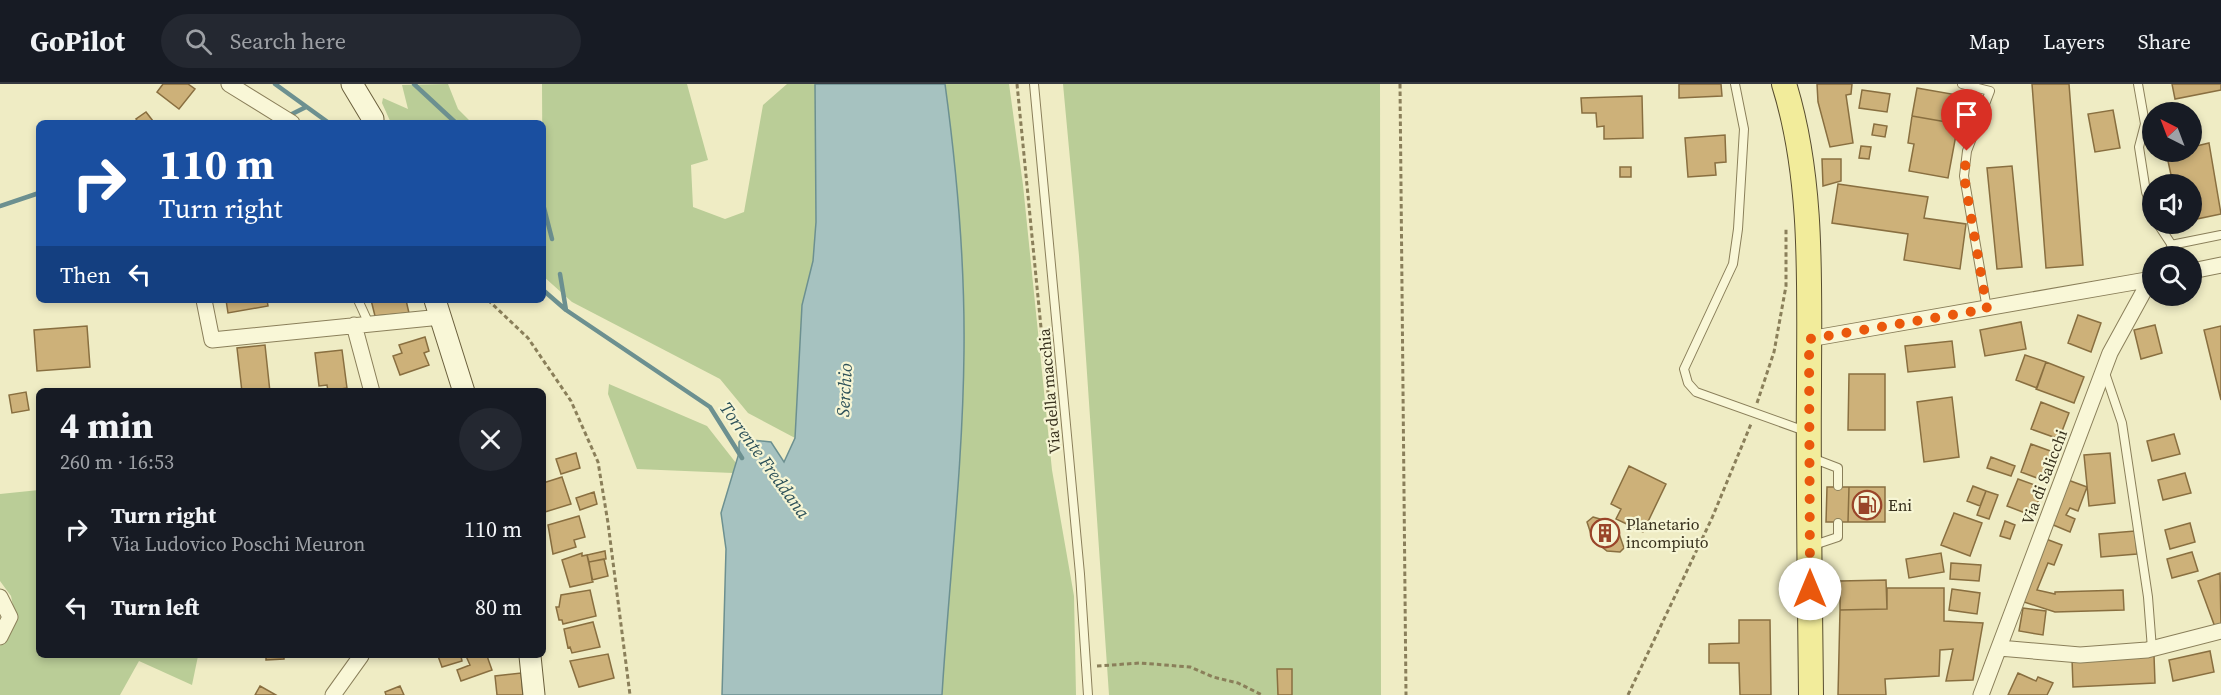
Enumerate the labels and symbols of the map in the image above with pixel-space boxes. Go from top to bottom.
pin [1941,89,1992,151]
north arrow [2142,102,2202,162]
street label: Via della macchia [1032,327,1065,455]
water label: Serchio [830,362,858,417]
water label: Torrente Freddana [714,397,816,524]
street label: Via di Salicchi [2016,426,2072,528]
fuel station icon: Eni [1851,489,1883,521]
place label: Eni [1888,494,1912,516]
place label: Planetario incompiuto [1626,513,1709,553]
building icon: Planetario incompiuto [1589,517,1621,549]
position arrow [1778,557,1842,621]

